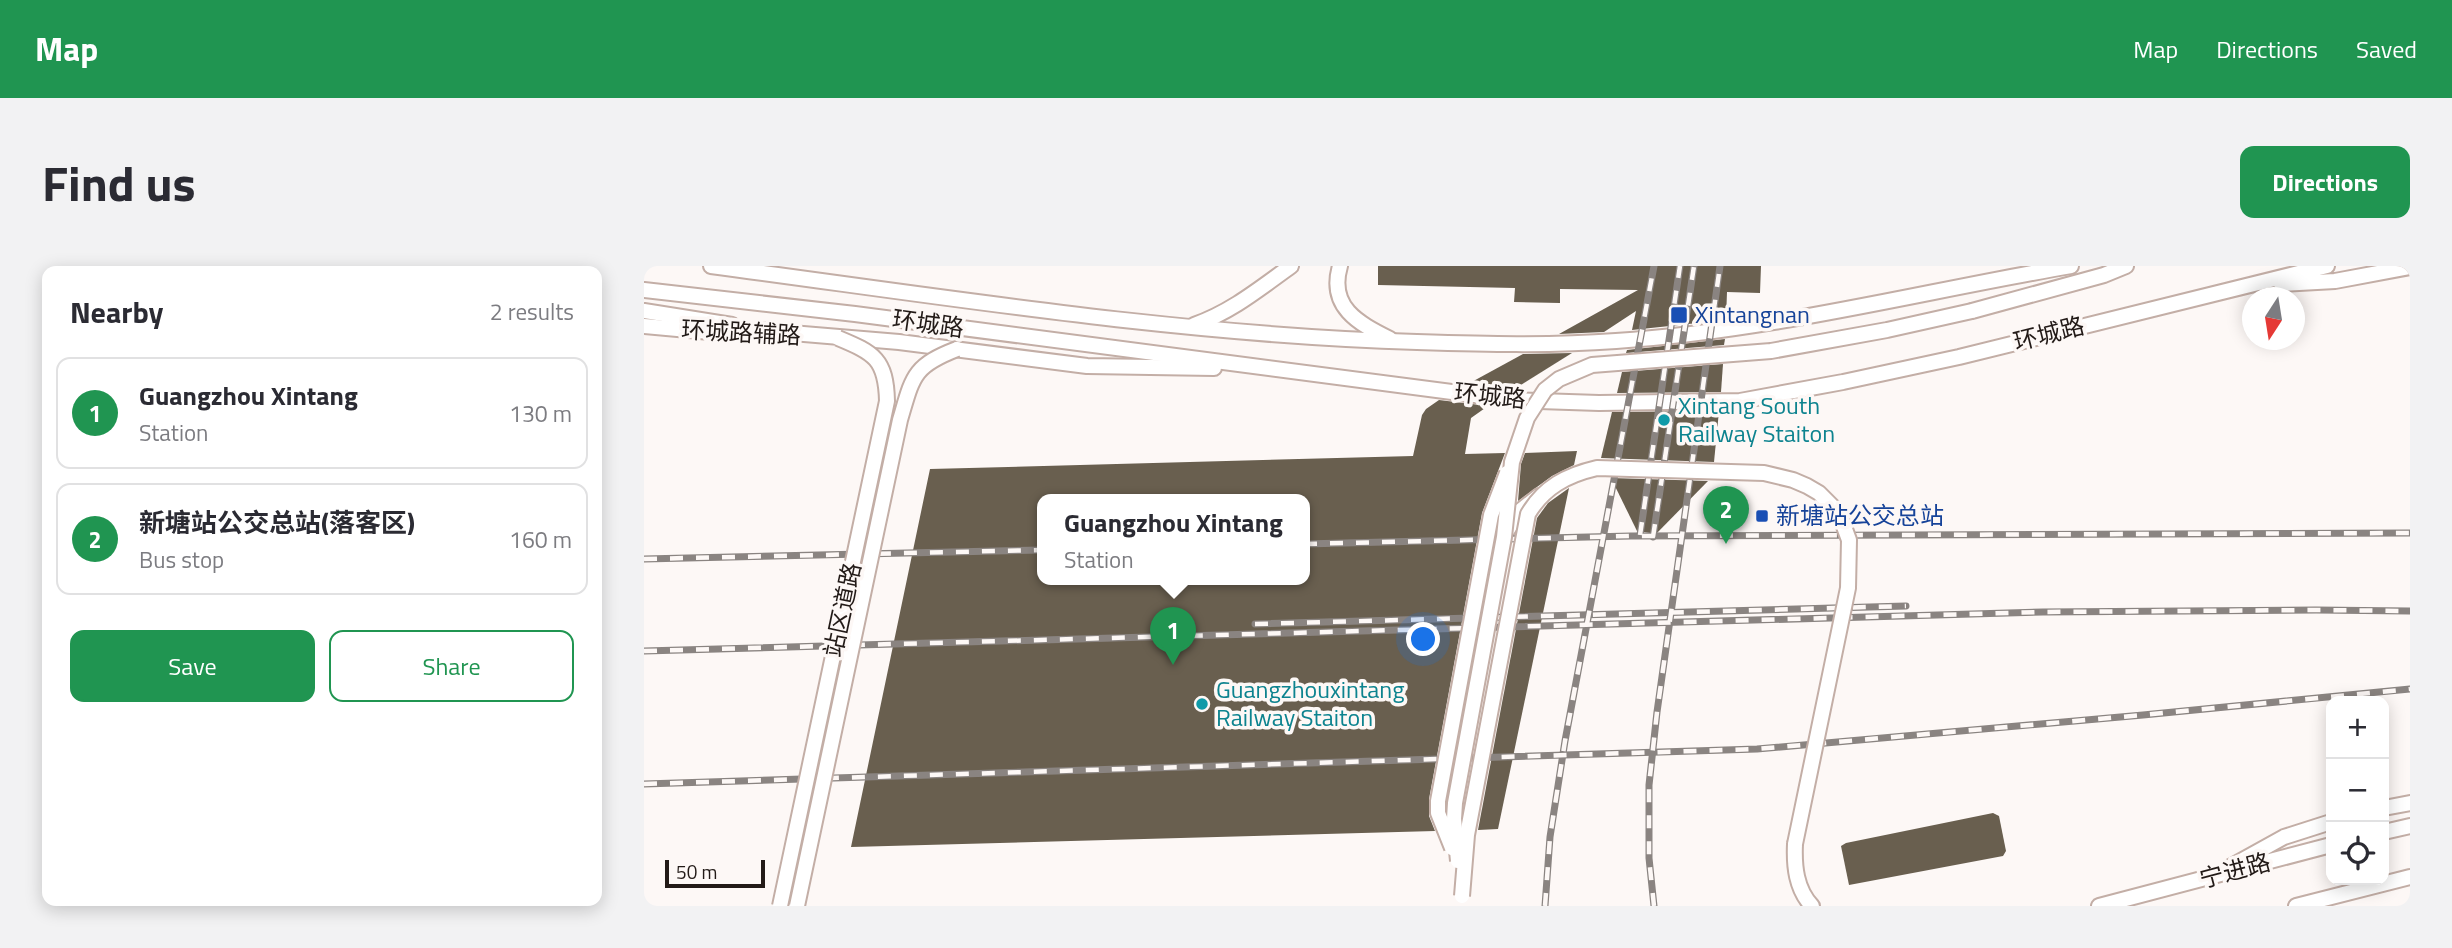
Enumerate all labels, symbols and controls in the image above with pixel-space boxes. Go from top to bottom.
text: Map [35,24,98,74]
text: Map [2133,31,2178,67]
text: Directions [2216,31,2318,67]
text: Saved [2356,31,2417,67]
text: Find us [42,145,196,220]
button: Directions [2240,146,2410,218]
north arrow [2242,287,2305,350]
text: Nearby [70,289,163,335]
text: 2 results [490,294,574,329]
place label: Xintangnan [1695,296,1810,332]
street label: 环城路 [890,300,966,346]
marker: Xintangnan [1669,305,1689,325]
street label: 环城路 [2009,307,2088,359]
street label: 环城路辅路 [680,311,802,353]
street label: 环城路 [1452,373,1528,417]
text: Guangzhou Xintang [139,376,358,415]
place label: Xintang South Railway Staiton [1678,387,1835,451]
text: 1 [89,396,101,431]
text: 130 m [509,396,572,431]
marker: Xintang South Railway Staiton [1656,412,1672,428]
text: Station [139,415,208,450]
pin: 2 [1703,486,1749,544]
popup [1037,494,1310,585]
place label: 新塘站公交总站 [1776,497,1944,533]
text: 新塘站公交总站(落客区) [139,503,415,542]
text: Guangzhou Xintang [1064,503,1283,542]
marker: 新塘站公交总站 [1754,508,1770,524]
text: 2 [89,522,101,557]
text: 160 m [509,522,572,557]
text: Bus stop [139,542,224,577]
text: Station [1064,542,1134,577]
street label: 站区道路 [814,559,870,660]
pin: 1 [1150,607,1196,665]
your location [1406,622,1440,656]
button: Save [70,630,315,702]
button: Share [329,630,574,702]
place label: Guangzhouxintang Railway Staiton [1216,671,1405,735]
marker: Guangzhouxintang Railway Staiton [1194,696,1210,712]
map controls [2326,696,2389,885]
button: + [2326,696,2389,759]
button: − [2326,759,2389,822]
button: locate [2326,822,2389,885]
street label: 宁进路 [2195,843,2274,897]
scale bar [665,857,765,889]
text: 50 m [676,857,717,886]

